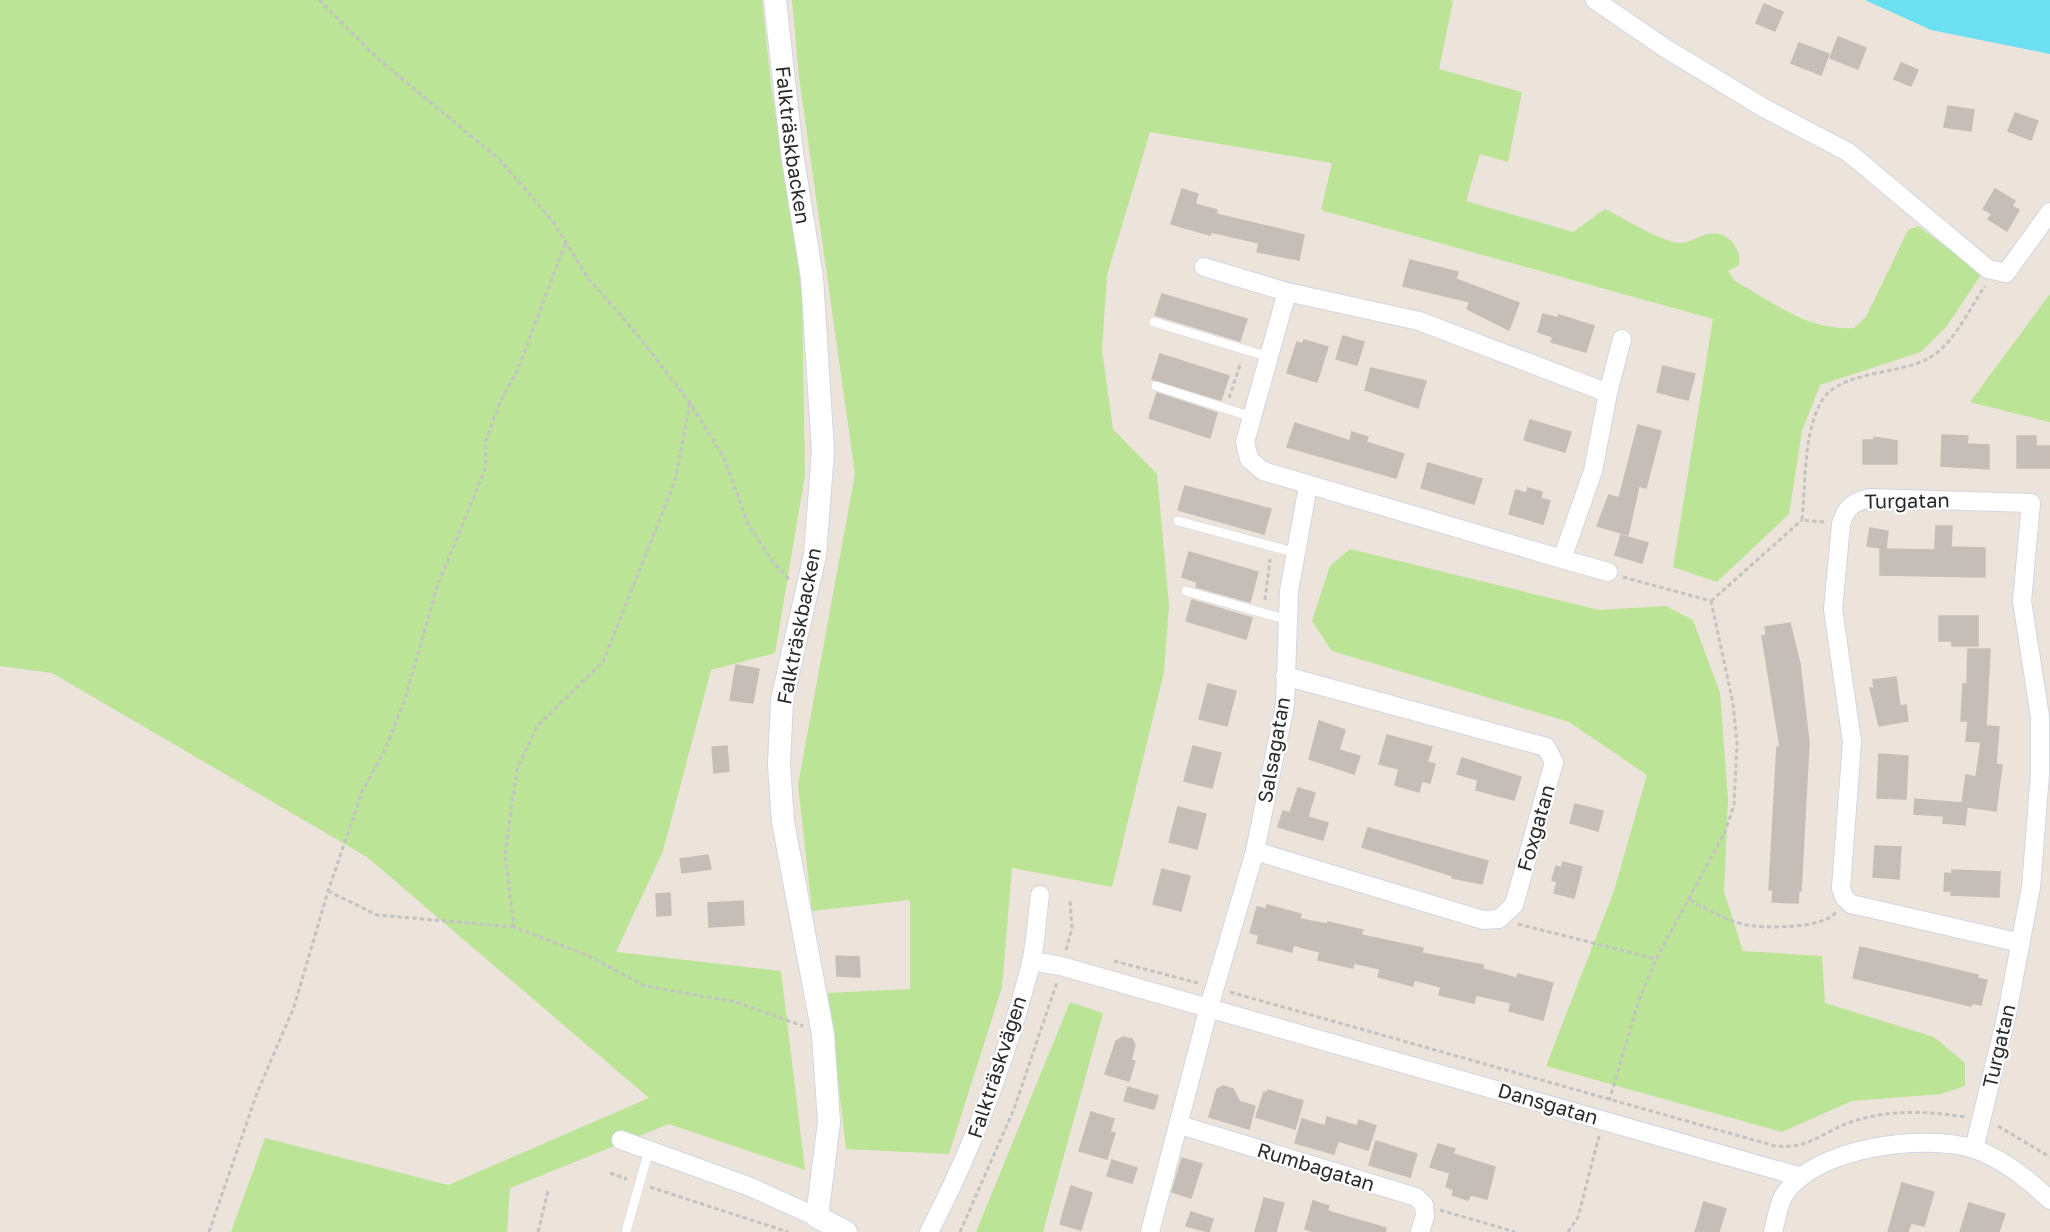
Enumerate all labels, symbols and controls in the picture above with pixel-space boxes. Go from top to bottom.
street label: Falkträskbacken [771,65,816,225]
street label: Turgatan [1864,487,1950,513]
street label: Falkträskbacken [771,545,825,706]
street label: Salsagatan [1252,695,1294,805]
street label: Foxgatan [1511,782,1559,874]
street label: Falkträskvägen [962,993,1030,1141]
street label: Turgatan [1977,1002,2019,1090]
street label: Dansgatan [1495,1077,1601,1129]
street label: Rumbagatan [1255,1137,1378,1195]

